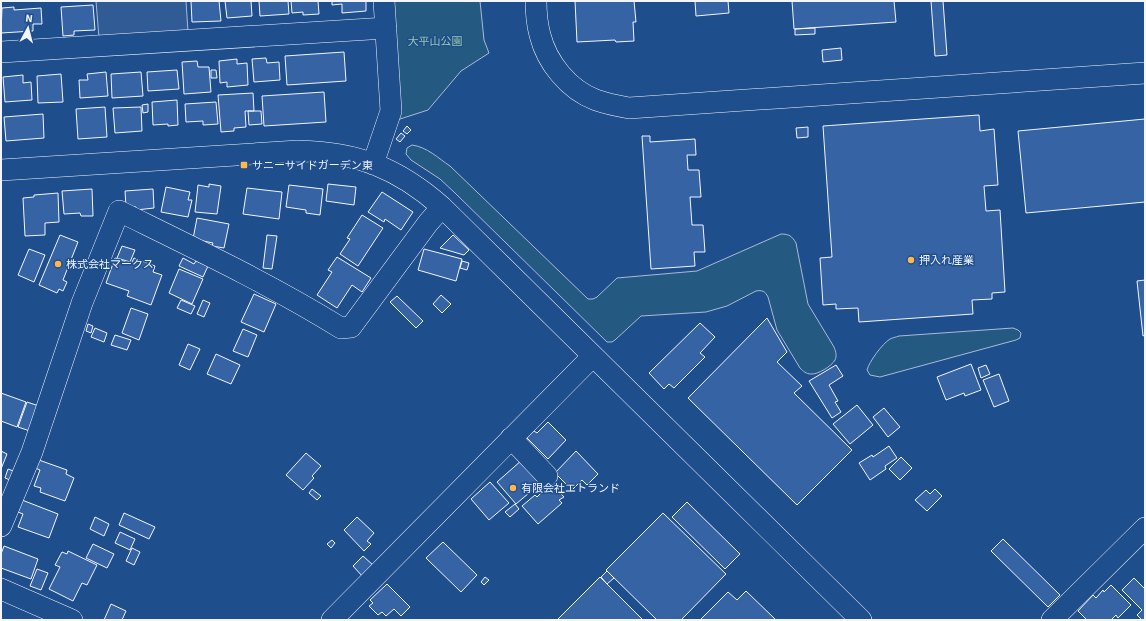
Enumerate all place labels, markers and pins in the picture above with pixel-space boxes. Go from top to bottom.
place label: サニーサイドガーデン東 [252,158,373,173]
marker: サニーサイドガーデン東 [239,160,249,170]
place label: 押入れ産業 [919,253,974,268]
marker: 押入れ産業 [906,255,916,265]
place label: 株式会社マークス [66,257,154,272]
marker: 株式会社マークス [53,259,63,269]
place label: 有限会社エトランド [521,481,620,496]
marker: 有限会社エトランド [508,483,518,493]

